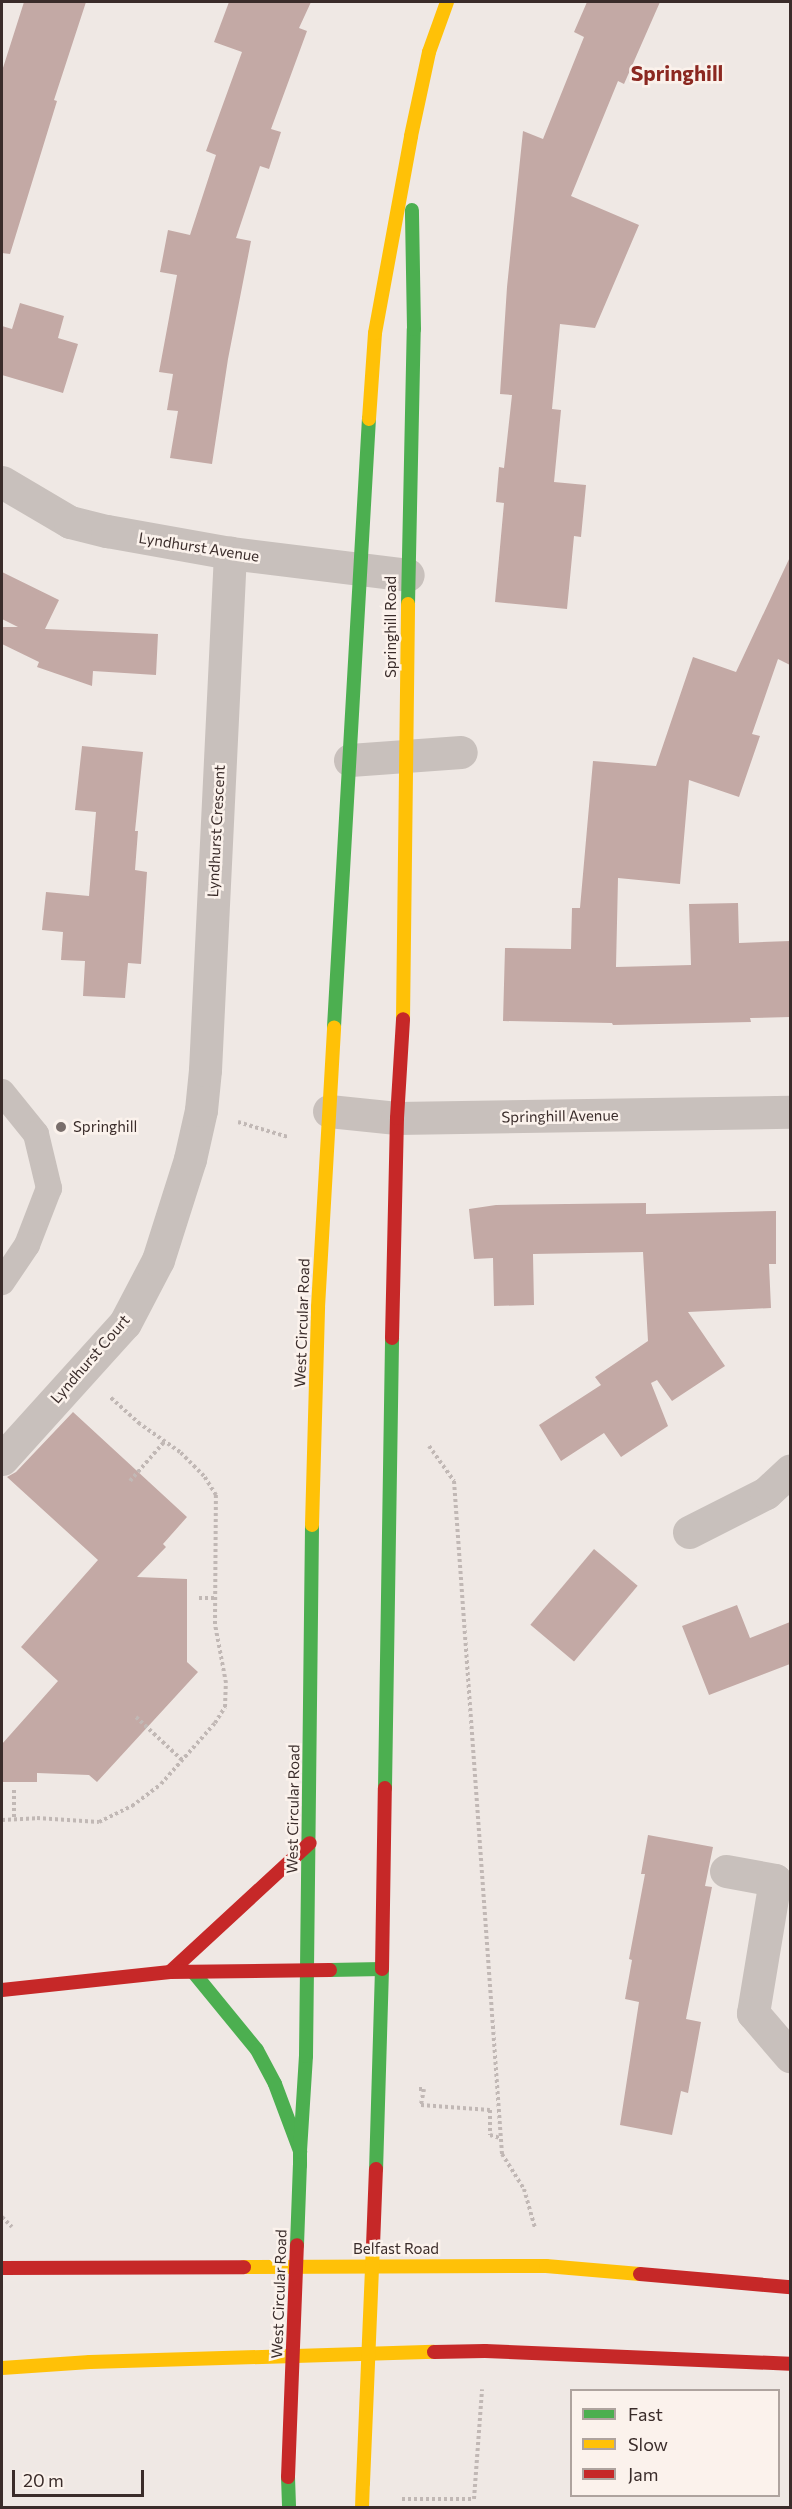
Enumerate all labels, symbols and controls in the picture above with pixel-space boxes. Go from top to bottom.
district label: Springhill [631,60,723,86]
street label: Lyndhurst Avenue [137,529,261,565]
street label: Springhill Road [382,576,400,678]
street label: Lyndhurst Crescent [204,764,228,898]
street label: Springhill Avenue [501,1106,619,1126]
place label: Springhill [73,1118,137,1136]
marker: Springhill [54,1120,68,1134]
street label: West Circular Road [291,1258,313,1388]
street label: Lyndhurst Court [47,1311,133,1407]
street label: West Circular Road [283,1744,303,1874]
street label: West Circular Road [268,2229,290,2359]
street label: Belfast Road [353,2240,439,2258]
legend [570,2389,780,2497]
text: Fast [628,2403,663,2425]
text: Slow [628,2433,668,2455]
scale bar [15,2458,147,2496]
text: Jam [628,2463,658,2485]
text: 20 m [23,2469,64,2491]

